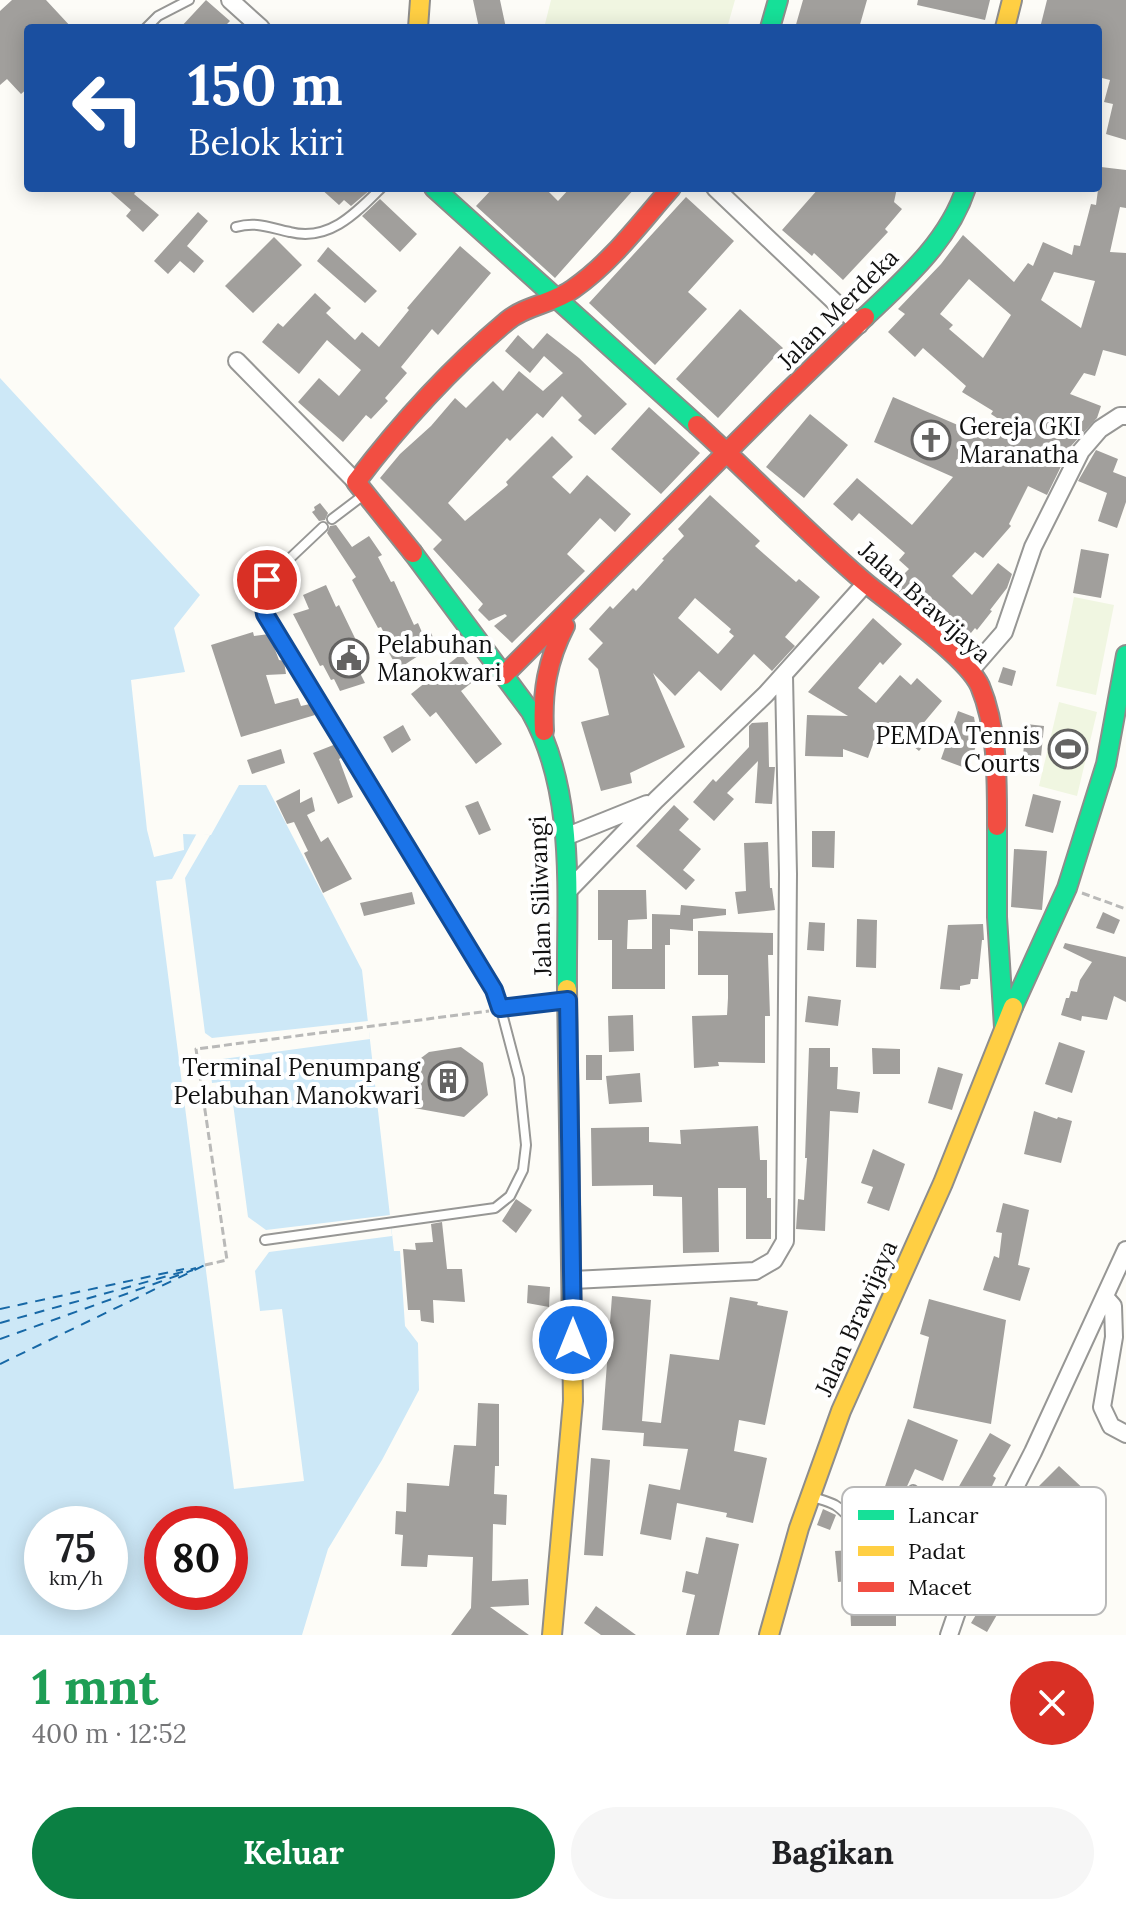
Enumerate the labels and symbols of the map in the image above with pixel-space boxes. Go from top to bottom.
street label: Jalan Merdeka [770,242,905,377]
place label: Gereja GKI Maranatha [959,411,1081,470]
church icon: Gereja GKI Maranatha [910,419,952,461]
street label: Jalan Brawijaya [852,534,997,669]
pin [233,546,301,614]
place label: Pelabuhan Manokwari [377,629,501,688]
public building icon: Pelabuhan Manokwari [328,637,370,679]
place label: PEMDA Tennis Courts [876,720,1040,779]
sports icon: PEMDA Tennis Courts [1047,728,1089,770]
street label: Jalan Siliwangi [522,815,558,978]
place label: Terminal Penumpang Pelabuhan Manokwari [173,1052,421,1111]
building icon: Terminal Penumpang Pelabuhan Manokwari [427,1060,469,1102]
street label: Jalan Brawijaya [807,1235,904,1402]
position arrow [531,1298,615,1382]
legend [842,1487,1106,1615]
text: Lancar [908,1501,979,1529]
speed limit sign: 80 [144,1506,248,1610]
text: Padat [908,1537,966,1565]
text: Macet [908,1573,972,1601]

